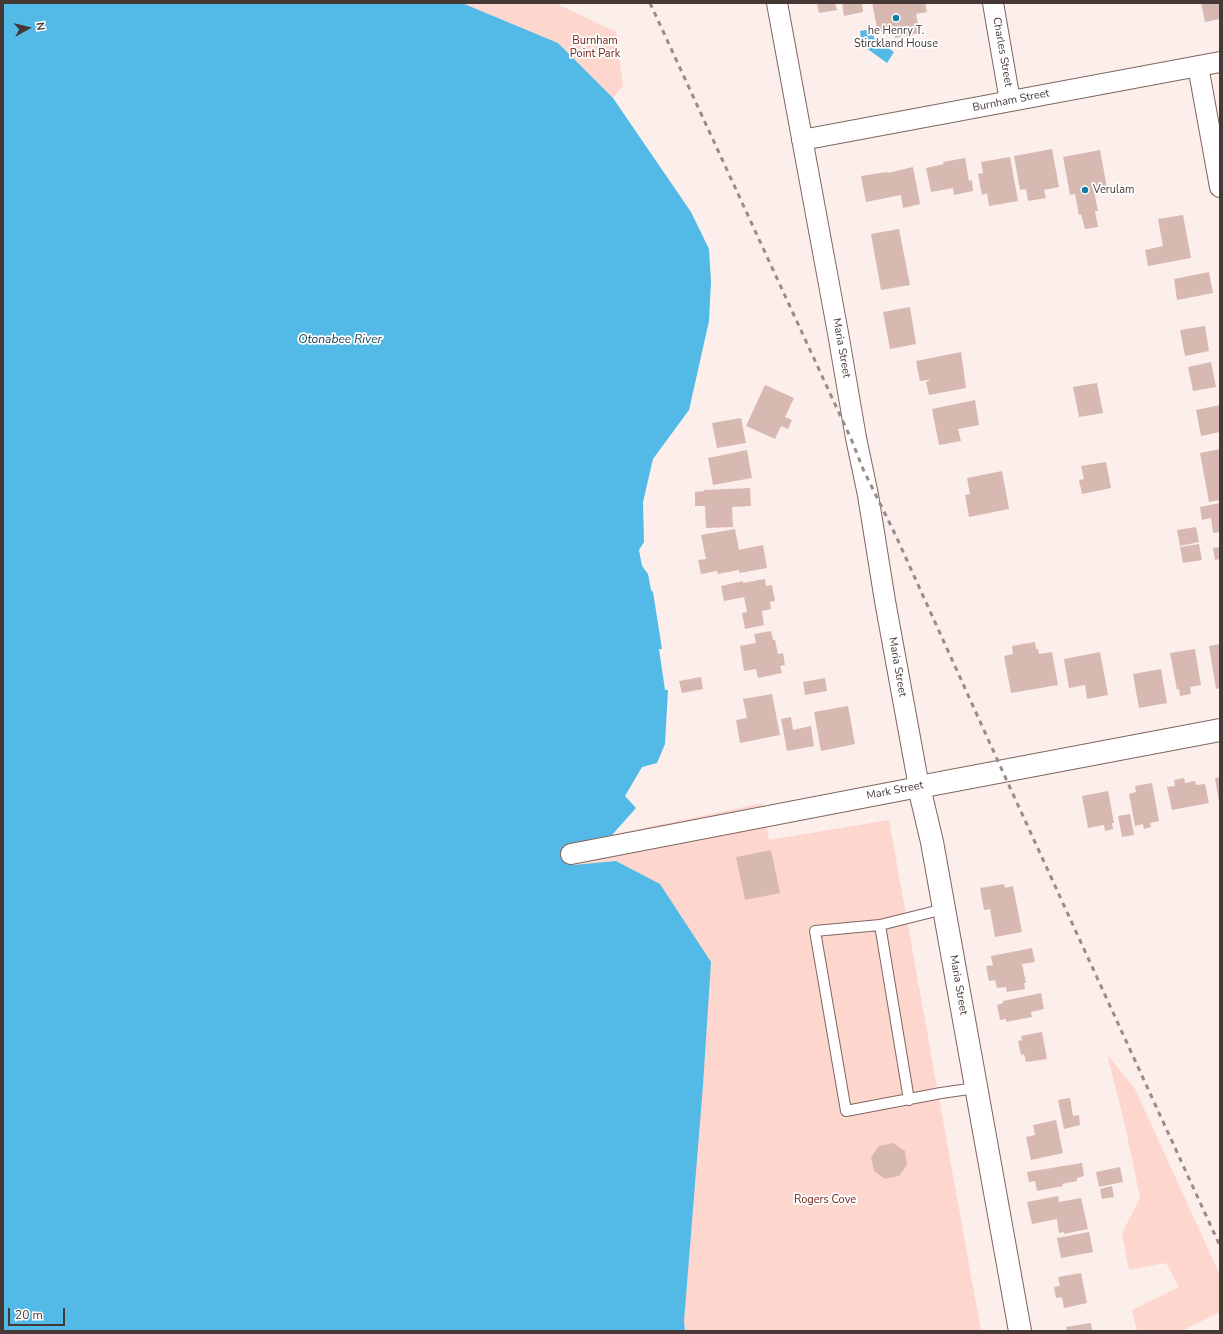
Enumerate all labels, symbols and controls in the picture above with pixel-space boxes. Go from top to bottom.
north arrow [8,8,48,48]
marker: he Henry T. Stirckland House [891,13,901,23]
street label: Charles Street [989,16,1015,88]
text: N [32,21,48,31]
place label: he Henry T. Stirckland House [854,24,938,50]
park label: Burnham Point Park [570,34,620,60]
street label: Burnham Street [971,87,1051,115]
place label: Verulam [1093,183,1134,197]
marker: Verulam [1080,185,1090,195]
street label: Maria Street [829,317,853,379]
water label: Otonabee River [298,333,382,347]
street label: Maria Street [885,636,909,698]
street label: Mark Street [866,779,924,803]
street label: Maria Street [946,954,970,1016]
park label: Rogers Cove [794,1193,856,1207]
scale bar [10,1300,67,1326]
text: 20 m [15,1307,43,1323]

